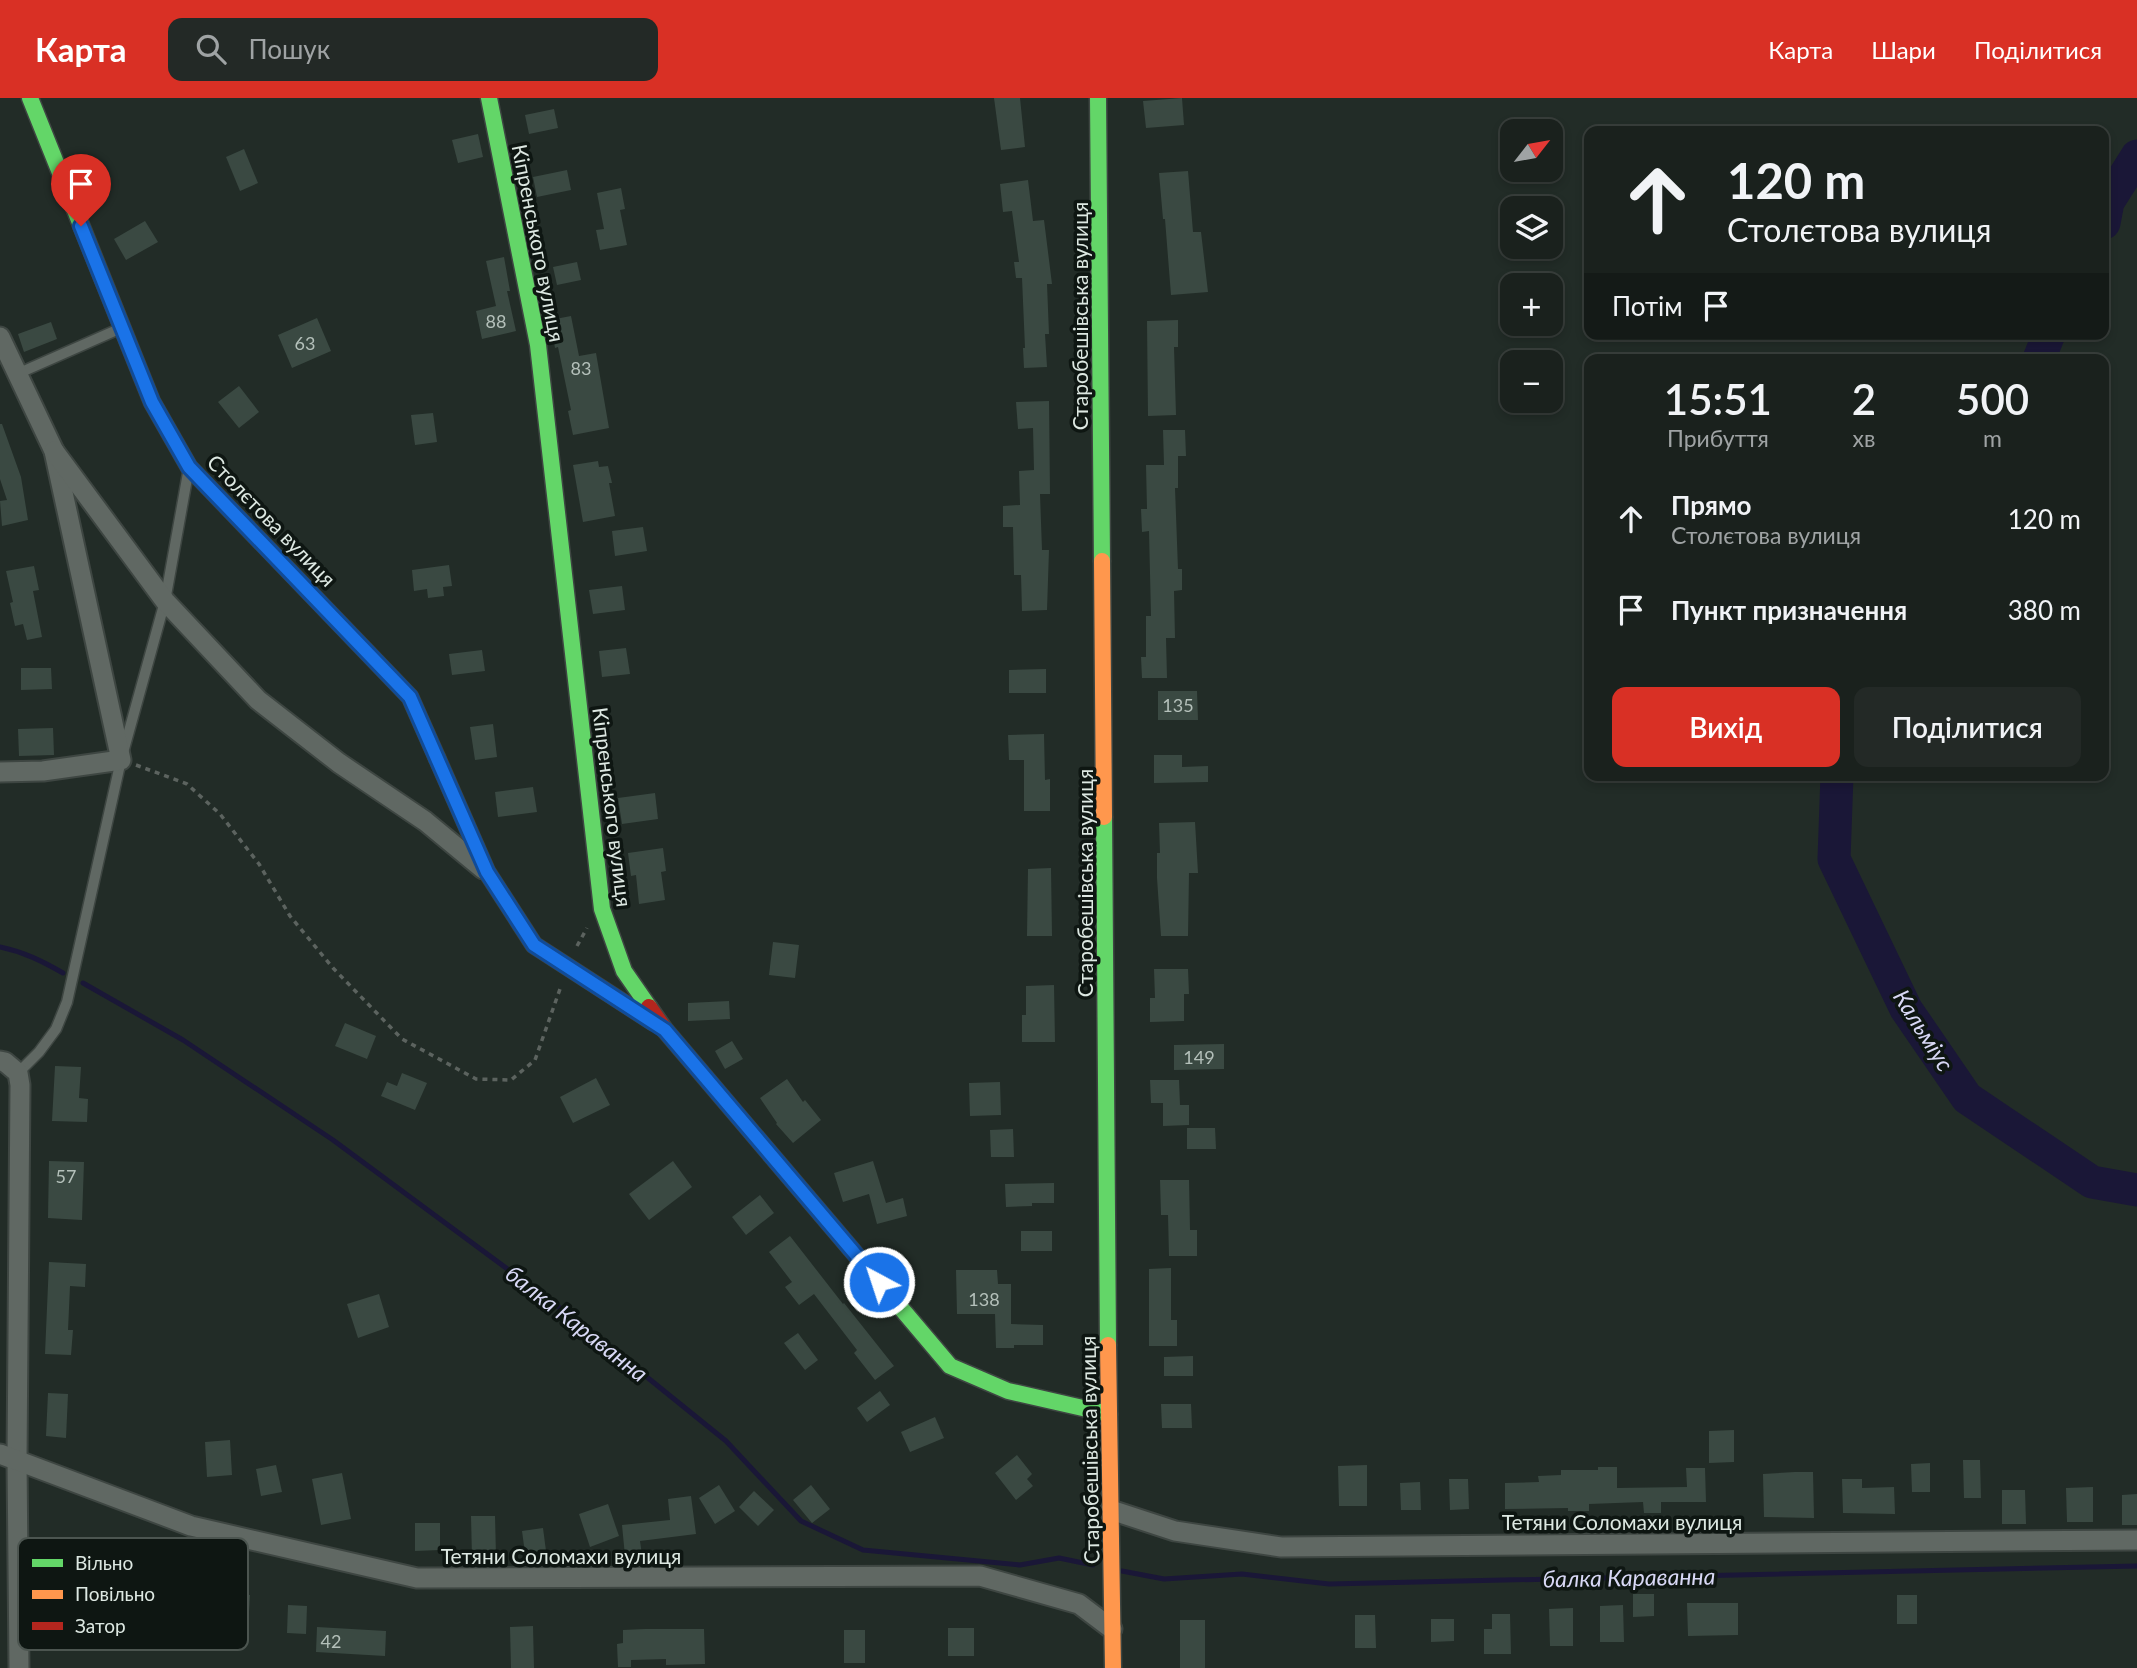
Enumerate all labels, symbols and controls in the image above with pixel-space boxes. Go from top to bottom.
search box [168,18,658,81]
text: Карта [35,29,126,69]
icon: search [192,30,230,68]
text: Пошук [248,33,330,65]
text: Карта [1768,35,1833,64]
text: Шари [1871,35,1936,64]
text: Поділитися [1974,35,2102,64]
north arrow [1500,119,1563,182]
map controls [1500,119,1563,413]
street label: Кіпренського вулиця [508,142,570,344]
text: 120 m [1727,151,1865,209]
pin [51,154,111,226]
icon: ahead [1612,154,1703,245]
icon: arrive [62,165,100,203]
button: layers [1500,196,1563,259]
street label: Старобешівська вулиця [1067,202,1092,430]
text: Столєтова вулиця [1727,210,1991,249]
button: + [1500,273,1563,336]
icon: arrive [1697,287,1735,325]
text: Потім [1612,290,1683,322]
house number: 88 [486,310,506,332]
house number: 63 [295,332,315,354]
button: − [1500,350,1563,413]
house number: 83 [571,357,591,379]
text: 15:51 [1664,374,1772,424]
text: 2 [1852,374,1876,424]
text: 500 [1956,374,2029,424]
text: Прибуття [1667,424,1769,452]
text: хв [1853,424,1875,452]
text: m [1983,424,2002,452]
street label: Столєтова вулиця [203,449,341,591]
text: Прямо [1671,489,1752,521]
icon: ahead [1612,500,1650,538]
text: 120 m [2008,503,2081,535]
text: Столєтова вулиця [1671,521,1861,549]
icon: arrive [1612,591,1650,629]
text: Пункт призначення [1671,594,1907,626]
text: 380 m [2008,594,2081,626]
button: Вихід [1612,687,1840,767]
button: Поділитися [1854,687,2081,767]
house number: 135 [1162,694,1194,716]
street label: Кіпренського вулиця [588,706,638,908]
street label: Старобешівська вулиця [1072,769,1097,997]
water label: Кальміус [1888,984,1960,1076]
house number: 149 [1183,1046,1215,1068]
house number: 57 [56,1165,76,1187]
position arrow [842,1245,916,1319]
water label: балка Караванна [500,1259,654,1387]
house number: 138 [968,1288,1000,1310]
street label: Старобешівська вулиця [1075,1336,1103,1564]
street label: Тетяни Соломахи вулиця [1502,1509,1742,1534]
legend [18,1538,248,1650]
street label: Тетяни Соломахи вулиця [441,1543,681,1568]
text: Вільно [75,1551,133,1574]
water label: балка Караванна [1542,1561,1716,1593]
text: Повільно [75,1582,155,1605]
text: Затор [75,1614,126,1637]
house number: 42 [321,1630,341,1652]

